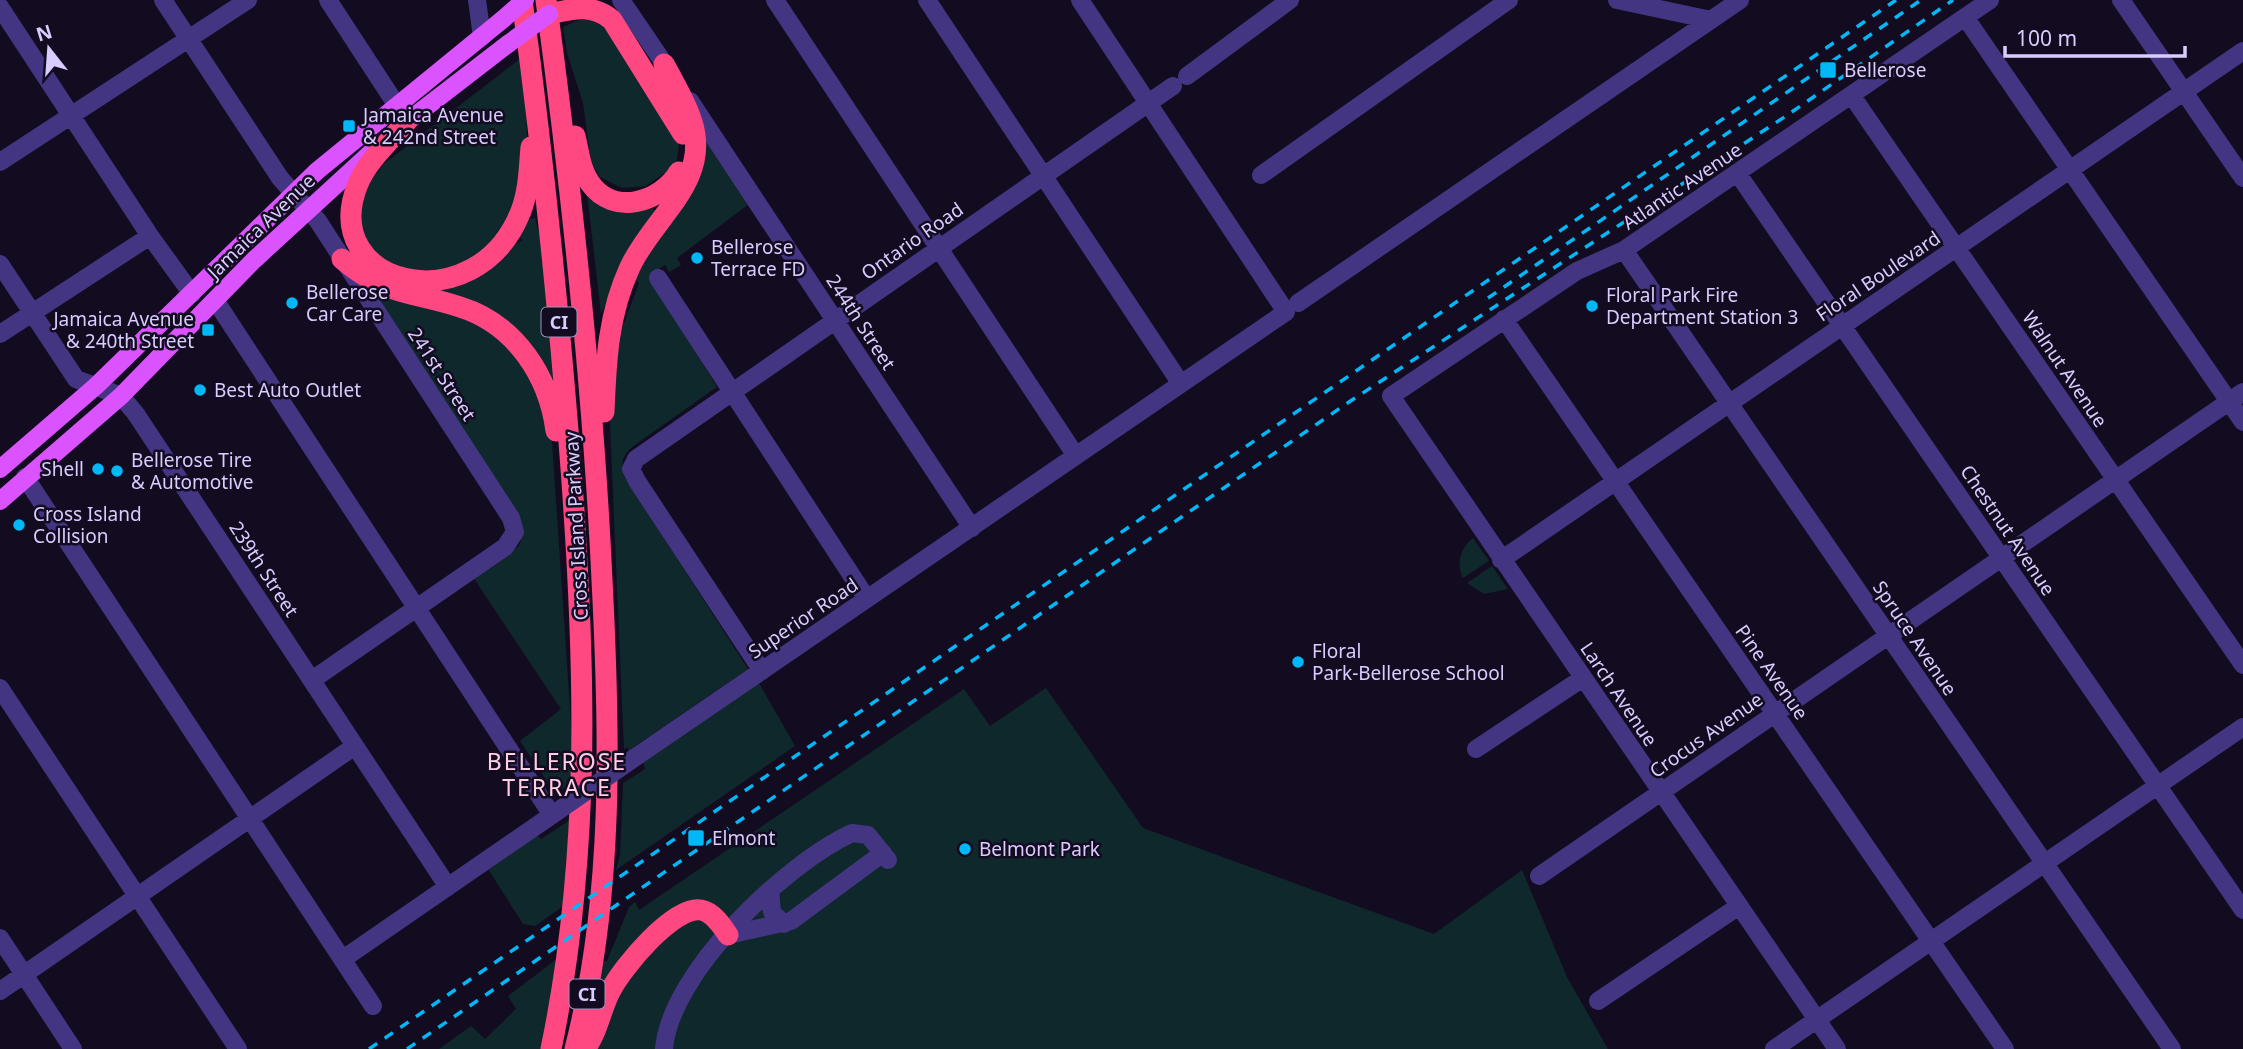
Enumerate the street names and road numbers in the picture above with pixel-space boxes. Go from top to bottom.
street label: Atlantic Avenue [1617,136,1747,236]
street label: Jamaica Avenue [200,168,321,286]
street label: Ontario Road [856,196,968,286]
street label: Floral Boulevard [1811,225,1945,327]
street label: 244th Street [820,269,902,375]
street label: Walnut Avenue [2017,306,2113,432]
road number: CI [542,308,576,336]
street label: 241st Street [402,322,482,426]
street label: Cross Island Parkway [558,431,594,621]
street label: Chestnut Avenue [1955,460,2061,600]
street label: 239th Street [223,516,305,622]
street label: Superior Road [743,572,863,664]
street label: Spruce Avenue [1867,576,1963,700]
street label: Pine Avenue [1730,619,1814,725]
street label: Larch Avenue [1575,637,1663,751]
street label: Crocus Avenue [1644,686,1768,784]
road number: CI [570,979,604,1009]

